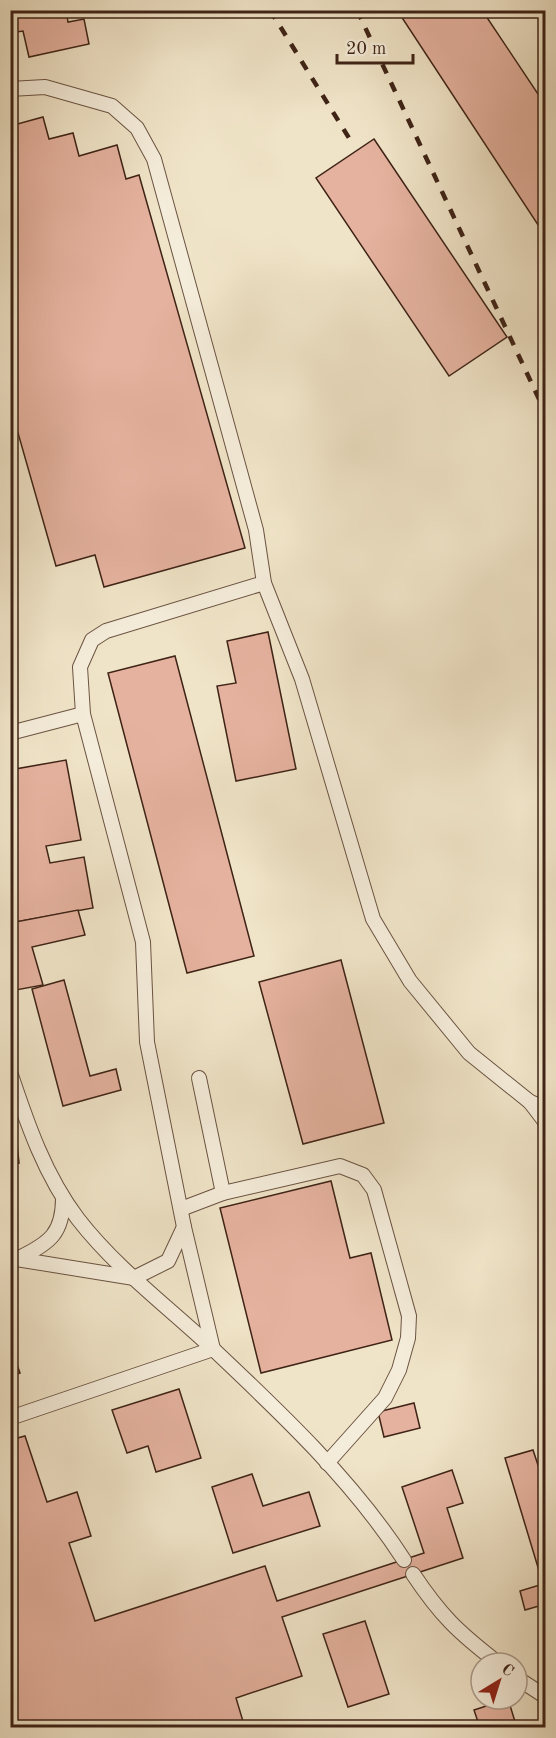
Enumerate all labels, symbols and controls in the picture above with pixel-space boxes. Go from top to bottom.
scale bar [337,27,414,65]
text: 20 m [346,40,386,58]
north arrow [469,1651,529,1711]
text: С [498,1661,516,1680]

